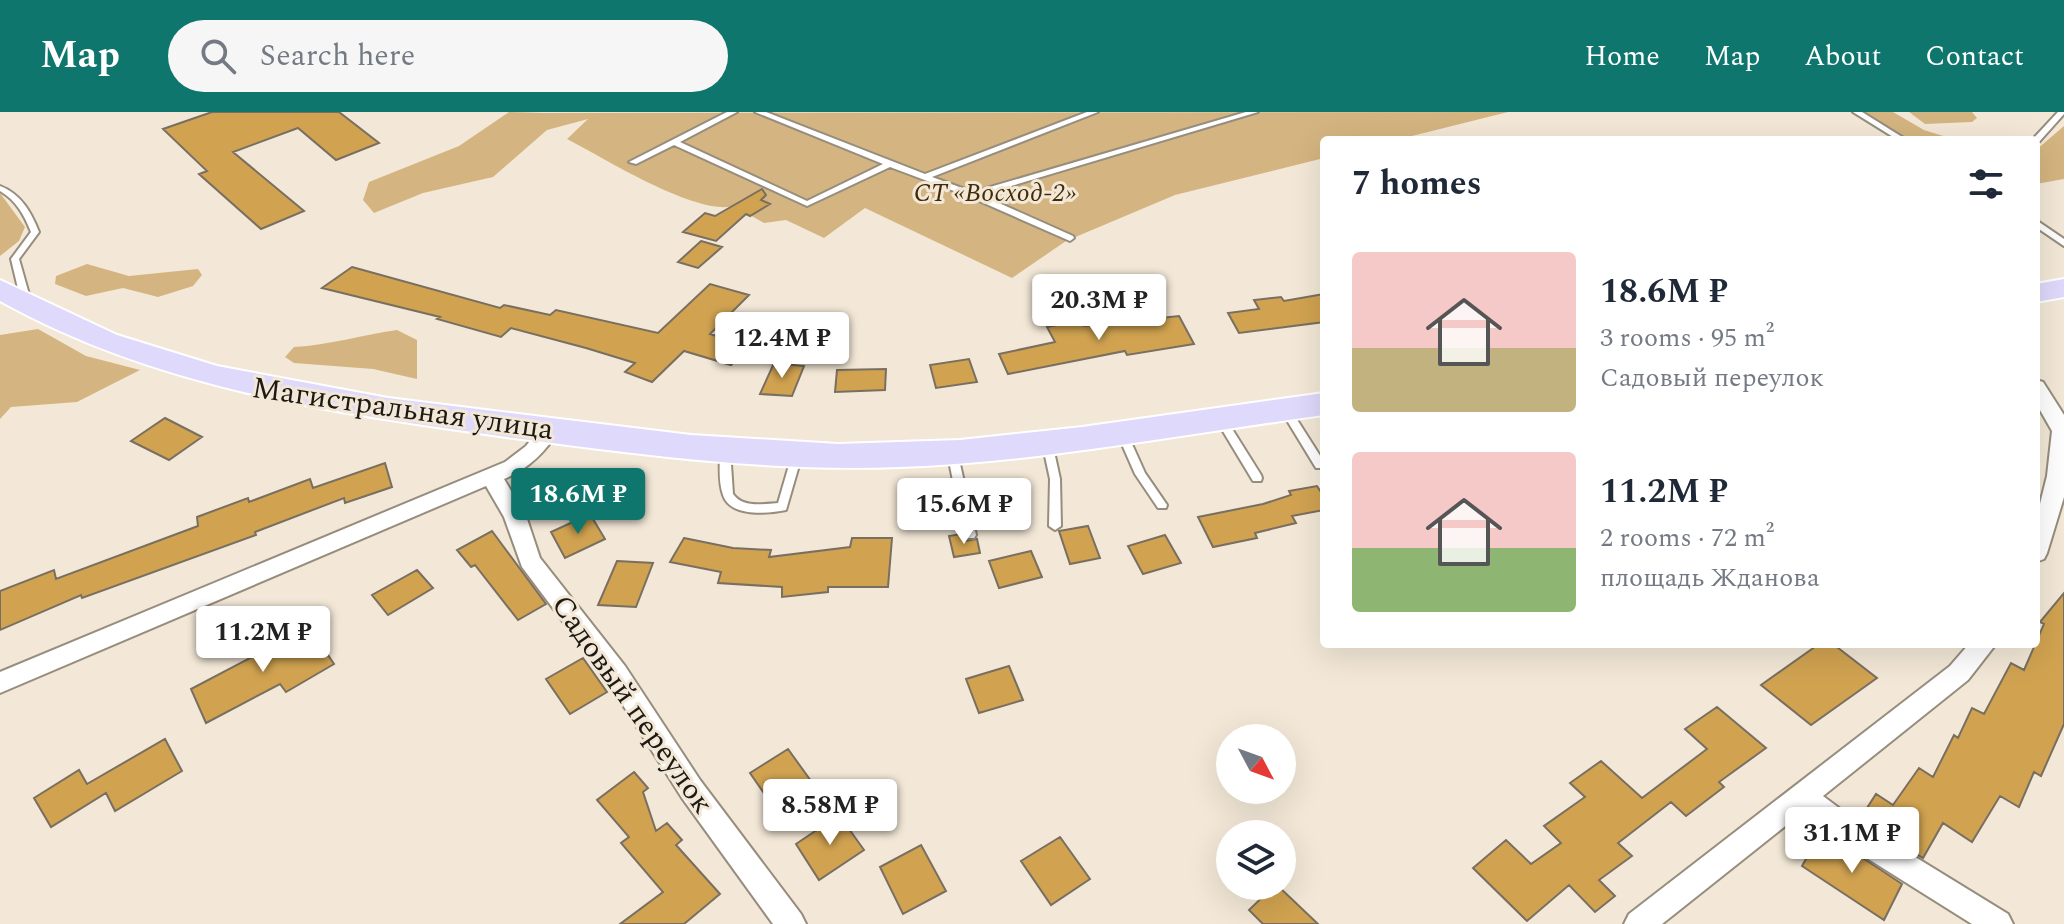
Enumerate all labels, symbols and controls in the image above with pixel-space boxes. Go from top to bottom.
search box [168,20,728,92]
text: Map [40,27,120,85]
text: Search here [260,33,415,79]
icon: search [196,34,240,78]
text: Home [1584,35,1660,78]
text: Map [1704,35,1760,78]
text: About [1804,35,1881,78]
text: Contact [1925,35,2024,78]
text: 7 homes [1352,158,1482,210]
icon: filters [1964,162,2008,206]
park label: СТ «Восход-2» [914,173,1076,213]
text: 18.6M ₽ [1600,266,1728,318]
pin: 20.3M ₽ [1025,274,1173,342]
text: 20.3M ₽ [1050,280,1148,320]
icon: home [1416,284,1512,380]
pin: 12.4M ₽ [708,312,856,380]
text: 12.4M ₽ [733,318,831,358]
text: 3 rooms · 95 m² [1600,318,1774,358]
text: Садовый переулок [1600,358,1824,398]
street label: Магистральная улица [249,365,557,453]
text: 11.2M ₽ [1600,466,1728,518]
pin: 18.6M ₽ [504,468,652,536]
text: 18.6M ₽ [529,474,627,514]
pin: 15.6M ₽ [890,478,1038,546]
text: 15.6M ₽ [915,484,1013,524]
icon: home [1416,484,1512,580]
text: 2 rooms · 72 m² [1600,518,1774,558]
text: площадь Жданова [1600,558,1820,598]
street label: Садовый переулок [539,585,725,824]
pin: 11.2M ₽ [189,606,337,674]
text: 11.2M ₽ [214,612,312,652]
north arrow [1216,724,1296,804]
map controls [1216,724,1296,900]
pin: 8.58M ₽ [756,779,904,847]
text: 8.58M ₽ [781,785,879,825]
pin: 31.1M ₽ [1778,807,1926,875]
text: 31.1M ₽ [1803,813,1901,853]
button: layers [1216,820,1296,900]

